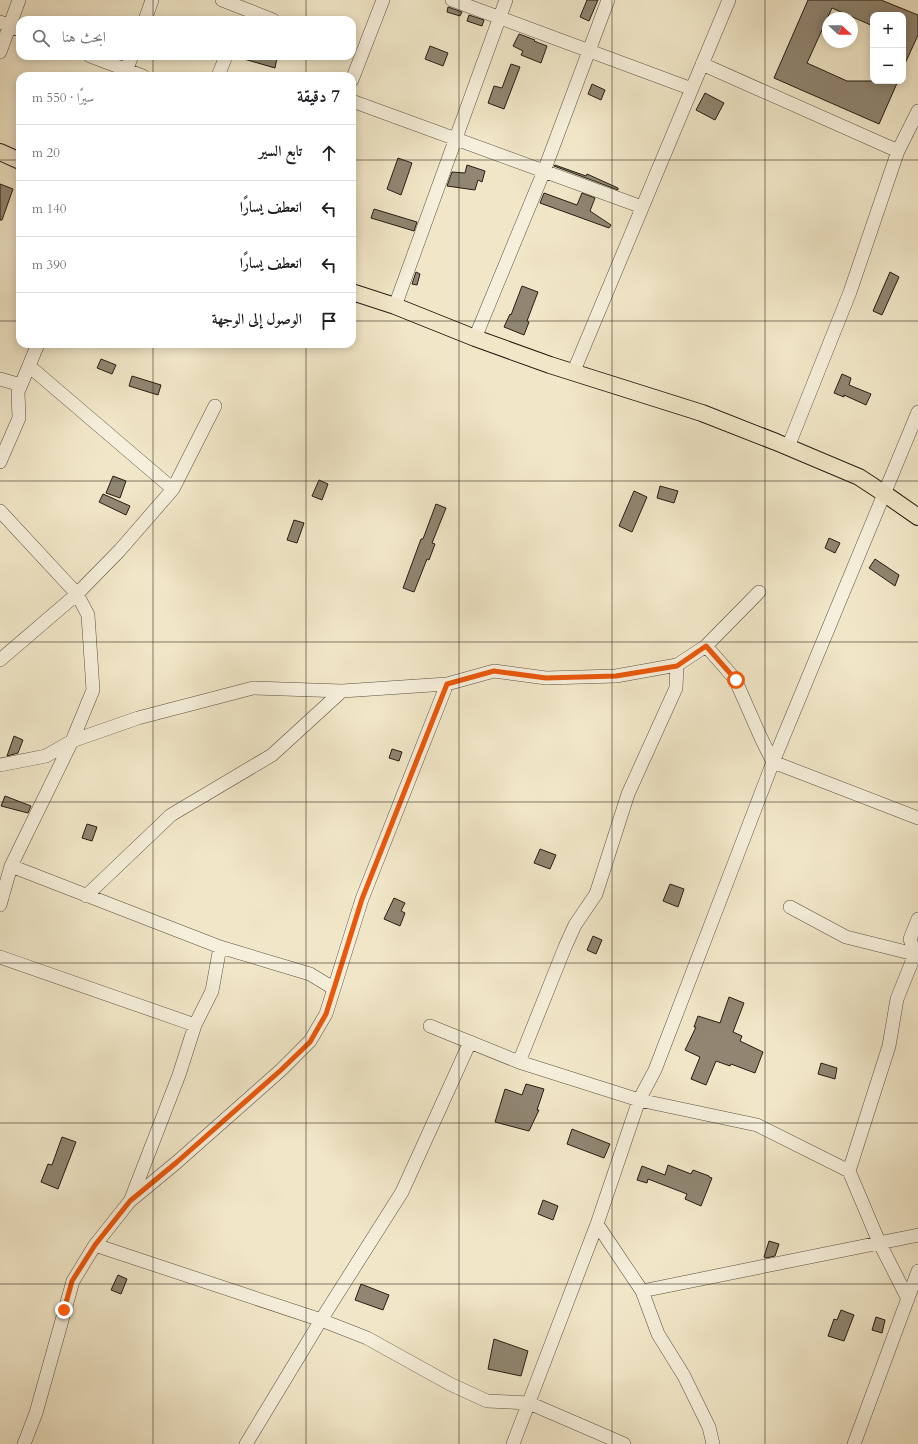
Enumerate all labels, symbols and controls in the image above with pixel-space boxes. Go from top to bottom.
north arrow [822,12,858,48]
map controls [870,12,906,84]
button: + [870,12,906,48]
search box [16,16,356,60]
icon: search [30,27,52,49]
text: ابحث هنا [62,27,106,47]
button: − [870,48,906,84]
text: 7 دقيقة [297,85,340,108]
text: سيرًا · 550 m [32,89,94,107]
text: تابع السير [259,141,302,161]
icon: ahead [318,142,340,164]
text: 20 m [32,144,60,162]
text: انعطف يسارًا [240,197,302,217]
icon: left [318,198,340,220]
text: 140 m [32,200,66,218]
text: انعطف يسارًا [240,253,302,273]
icon: left [318,254,340,276]
text: 390 m [32,256,66,274]
text: الوصول إلى الوجهة [212,309,302,329]
icon: arrive [318,310,340,332]
route start [727,671,745,689]
route end [55,1301,73,1319]

